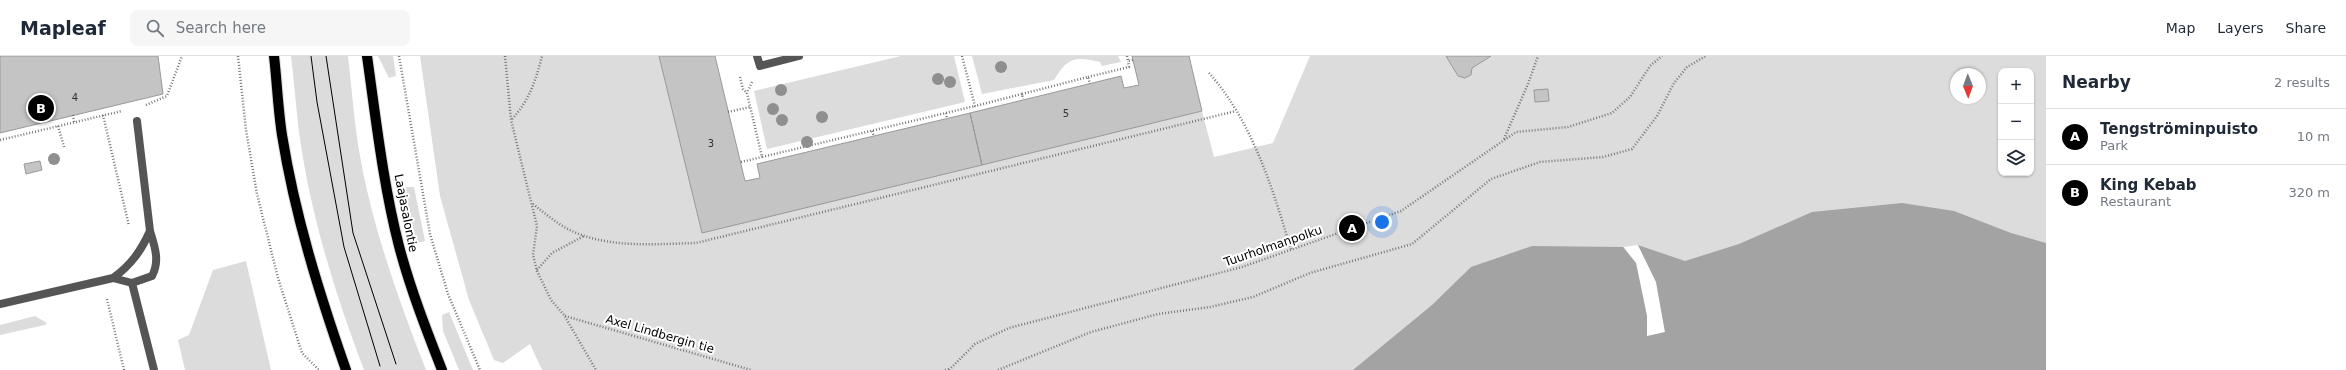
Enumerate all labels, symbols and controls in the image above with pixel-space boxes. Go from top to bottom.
search box [130,10,410,46]
text: Mapleaf [20,17,106,39]
icon: search [144,17,166,39]
text: Search here [176,19,266,37]
text: Map [2166,20,2195,36]
text: Layers [2217,20,2264,36]
text: Share [2286,20,2326,36]
north arrow [1950,68,1986,104]
map controls [1998,68,2034,176]
button: + [1998,68,2034,104]
text: Nearby [2062,72,2131,92]
text: 2 results [2274,75,2330,90]
house number: 4 [72,92,78,103]
pin: B [28,93,54,123]
button: − [1998,104,2034,140]
house number: 5 [1063,108,1069,119]
text: Tengströminpuisto [2100,120,2258,138]
text: A [2070,129,2080,144]
text: 10 m [2297,129,2330,144]
house number: 3 [708,138,714,149]
text: Park [2100,138,2128,153]
button: layers [1998,140,2034,176]
street label: Laajasalontie [392,173,420,253]
text: King Kebab [2100,176,2197,194]
text: B [2070,185,2080,200]
text: 320 m [2288,185,2330,200]
text: Restaurant [2100,194,2171,209]
your location [1372,212,1392,232]
pin: A [1339,213,1365,243]
street label: Tuurholmanpolku [1221,223,1324,270]
street label: Axel Lindbergin tie [604,312,716,356]

